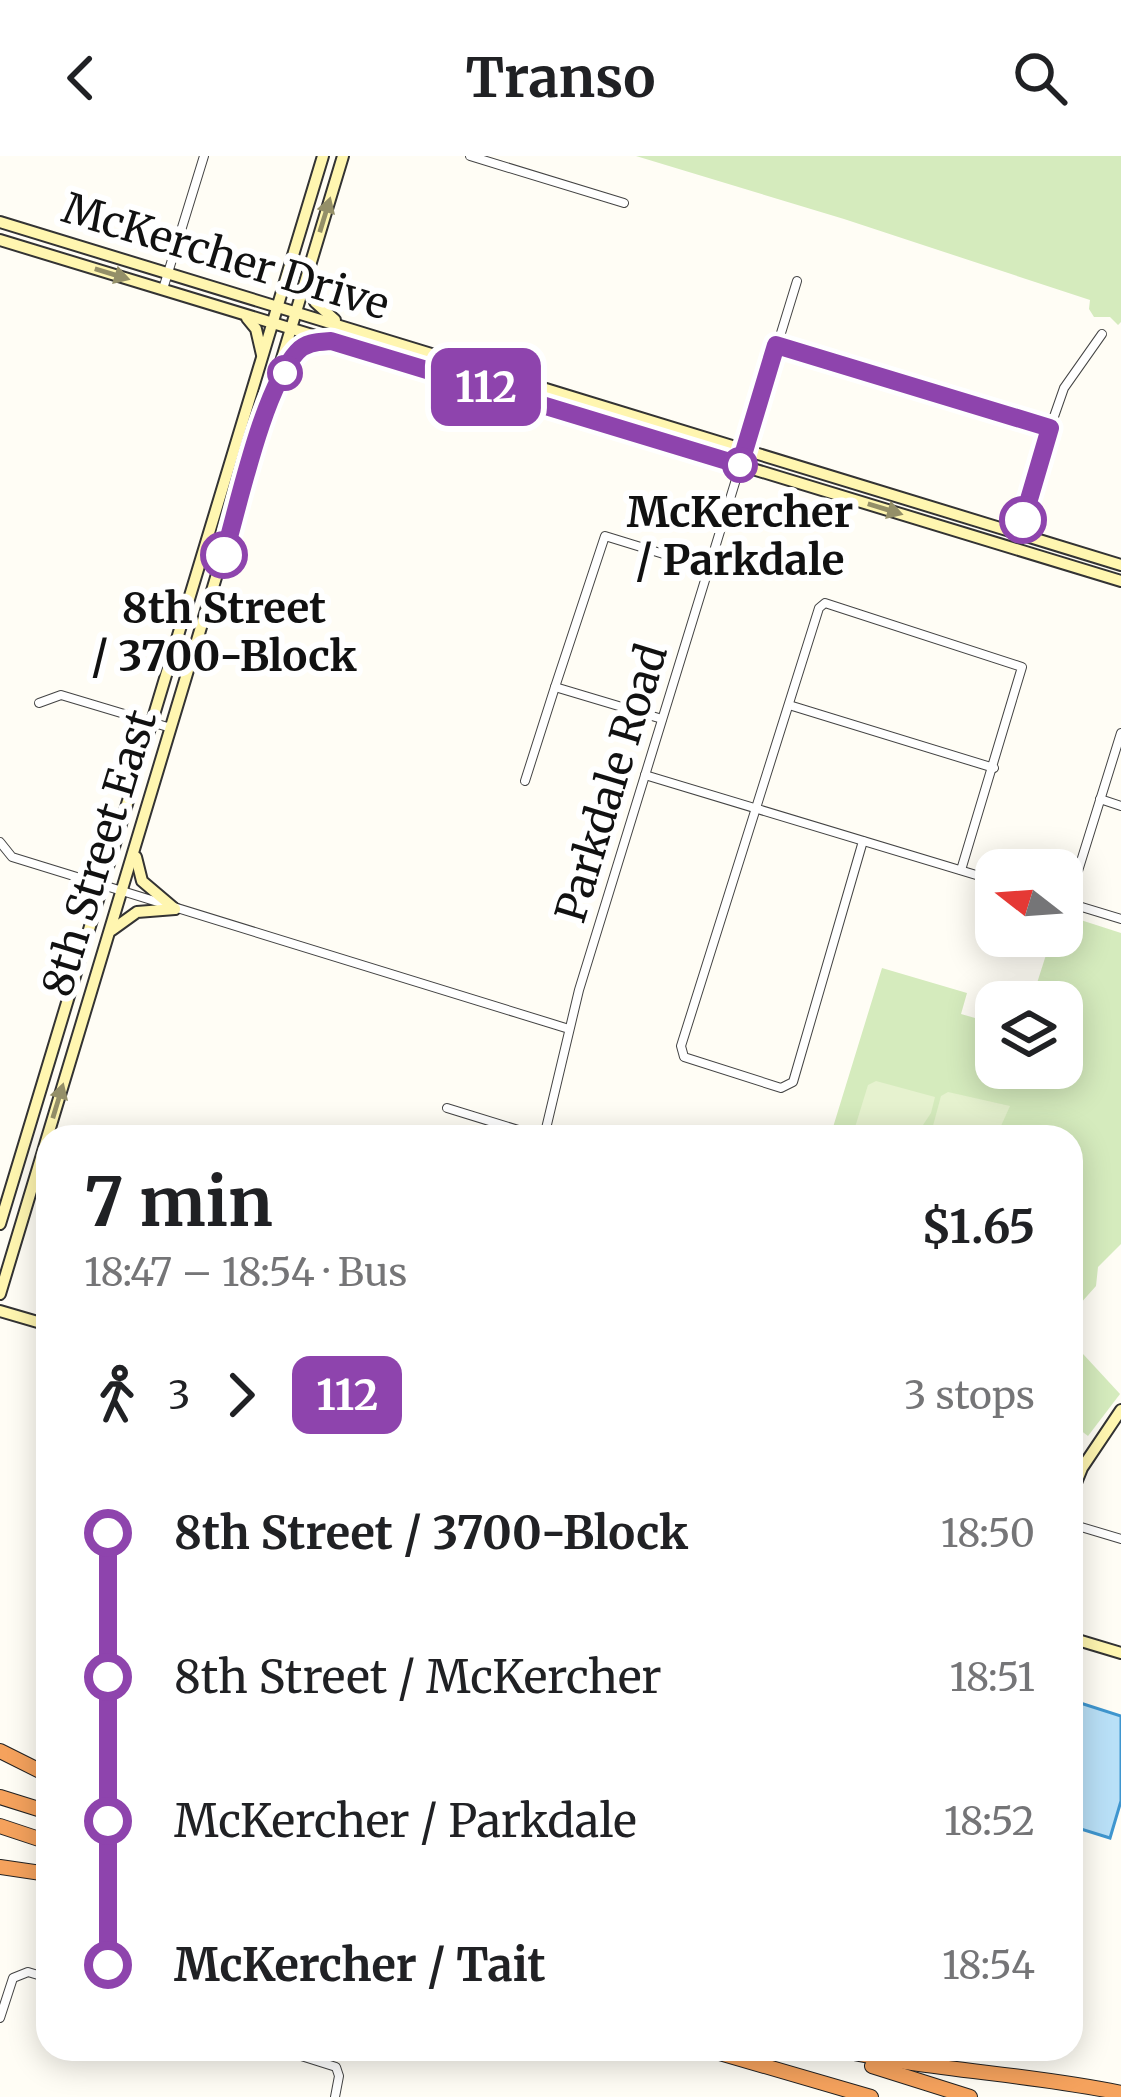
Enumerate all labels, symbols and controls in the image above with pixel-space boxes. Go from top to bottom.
text: Transo [466,44,655,112]
icon: back [48,45,114,111]
icon: search [1007,45,1073,111]
street label: McKercher Drive [56,182,396,330]
one-way arrow [317,196,336,233]
one-way arrow [94,266,131,284]
line badge: 112 [417,348,555,426]
unlabelled marker [269,357,301,389]
text: 112 [455,361,517,413]
marker: McKercher / Parkdale [724,449,756,481]
place label: McKercher / Parkdale [627,486,853,586]
unlabelled marker [1001,498,1045,542]
one-way arrow [867,501,904,519]
marker: 8th Street / 3700-Block [202,533,246,577]
place label: 8th Street / 3700-Block [91,582,358,682]
street label: Parkdale Road [544,638,678,928]
street label: 8th Street East [31,704,167,1002]
north arrow [975,849,1083,957]
map controls [975,849,1083,1089]
button: layers [975,981,1083,1089]
one-way arrow [50,1082,68,1119]
text: 7 min [84,1161,273,1244]
text: $1.65 [921,1199,1035,1255]
text: 18:47 – 18:54 · Bus [84,1248,407,1297]
icon: walk [84,1362,150,1428]
icon: forward [208,1362,274,1428]
text: 112 [316,1369,378,1421]
text: 3 [168,1371,190,1420]
text: 3 stops [904,1371,1035,1420]
text: 8th Street / 3700-Block [174,1505,688,1561]
text: 18:50 [941,1509,1035,1558]
text: 8th Street / McKercher [174,1649,662,1705]
text: 18:51 [949,1653,1035,1702]
text: McKercher / Parkdale [174,1793,637,1849]
text: 18:52 [944,1797,1035,1846]
text: McKercher / Tait [174,1937,546,1993]
text: 18:54 [942,1941,1035,1990]

